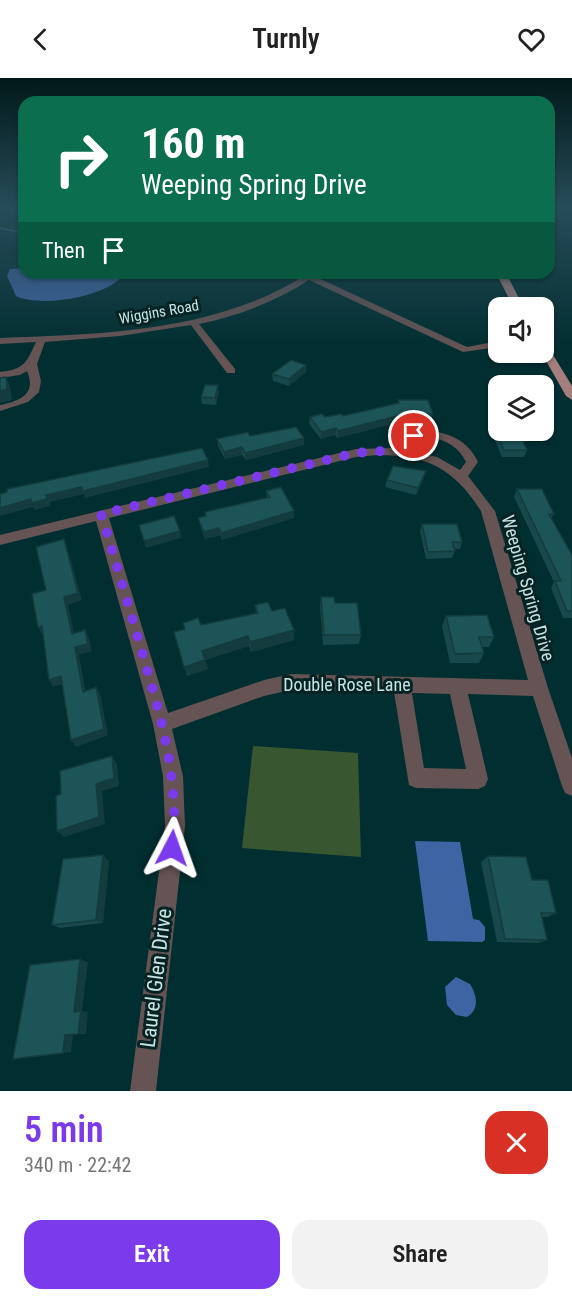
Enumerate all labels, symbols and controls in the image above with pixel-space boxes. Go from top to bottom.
icon: back [24,23,57,56]
text: Turnly [252,23,320,55]
icon: heart [515,23,548,56]
text: 160 m [141,119,246,168]
icon: right [42,120,120,198]
text: Weeping Spring Drive [141,169,367,201]
icon: arrive [97,234,130,267]
text: Then [42,238,85,263]
street label: Wiggins Road [118,296,200,328]
map controls [488,297,554,441]
button: sound [488,297,554,363]
button: layers [488,375,554,441]
pin [388,410,439,461]
icon: arrive [397,419,430,452]
street label: Weeping Spring Drive [498,513,559,663]
street label: Double Rose Lane [283,674,411,695]
position arrow [140,816,204,880]
street label: Laurel Glen Drive [136,907,176,1049]
text: 5 min [24,1109,104,1151]
button: close [485,1111,548,1174]
text: 340 m · 22:42 [24,1153,131,1177]
button: Exit [24,1220,280,1289]
button: Share [292,1220,548,1289]

